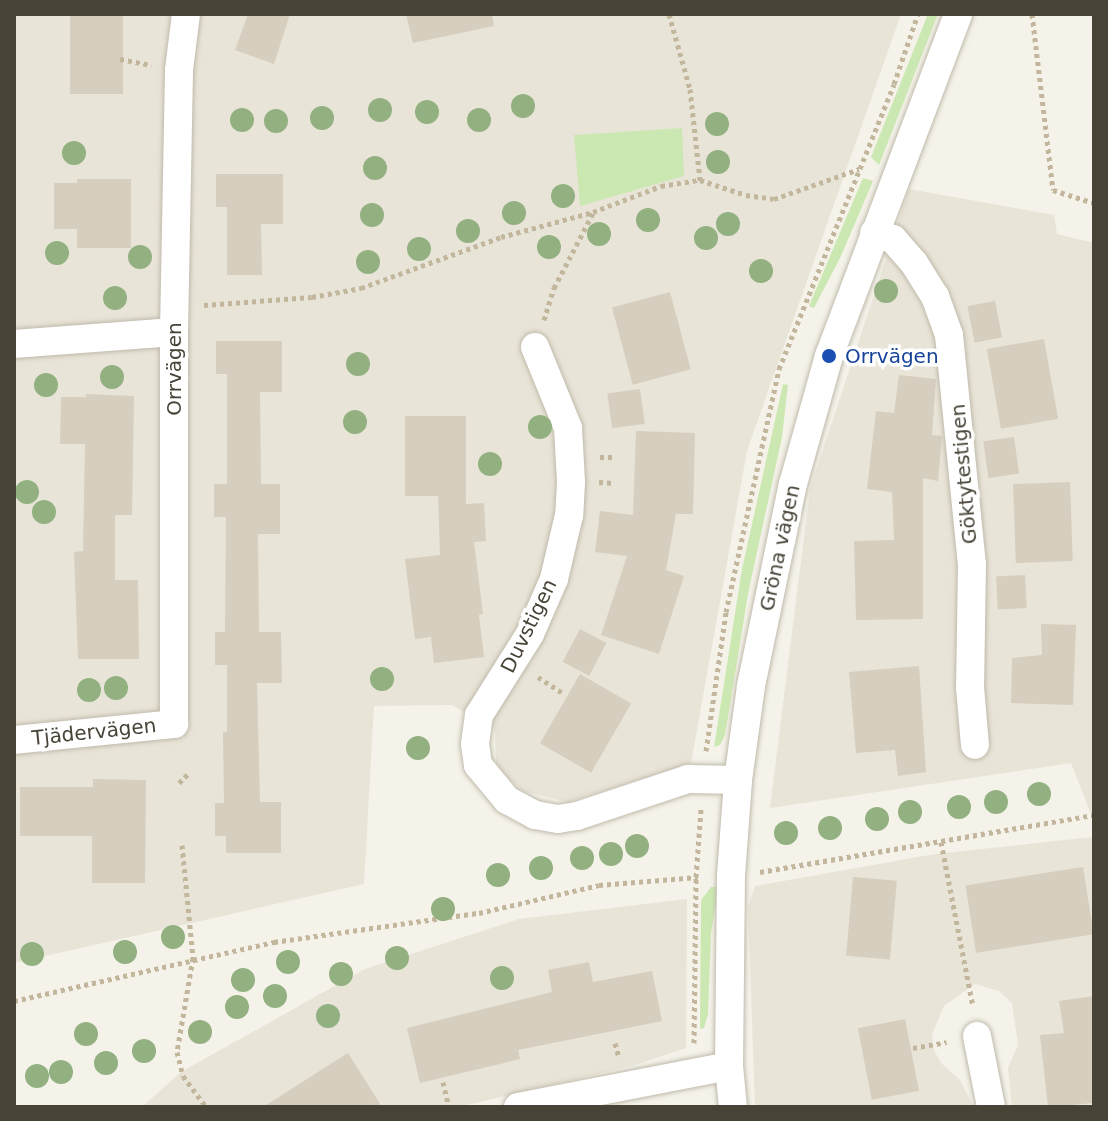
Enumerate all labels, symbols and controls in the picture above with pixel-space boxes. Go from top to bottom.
street label: Orrvägen [162,322,186,416]
place label: Orrvägen [845,344,939,368]
marker: Orrvägen [820,347,838,365]
street label: Göktytestigen [946,403,982,545]
street label: Gröna vägen [755,483,805,613]
street label: Duvstigen [496,575,562,677]
street label: Tjädervägen [31,714,157,750]

